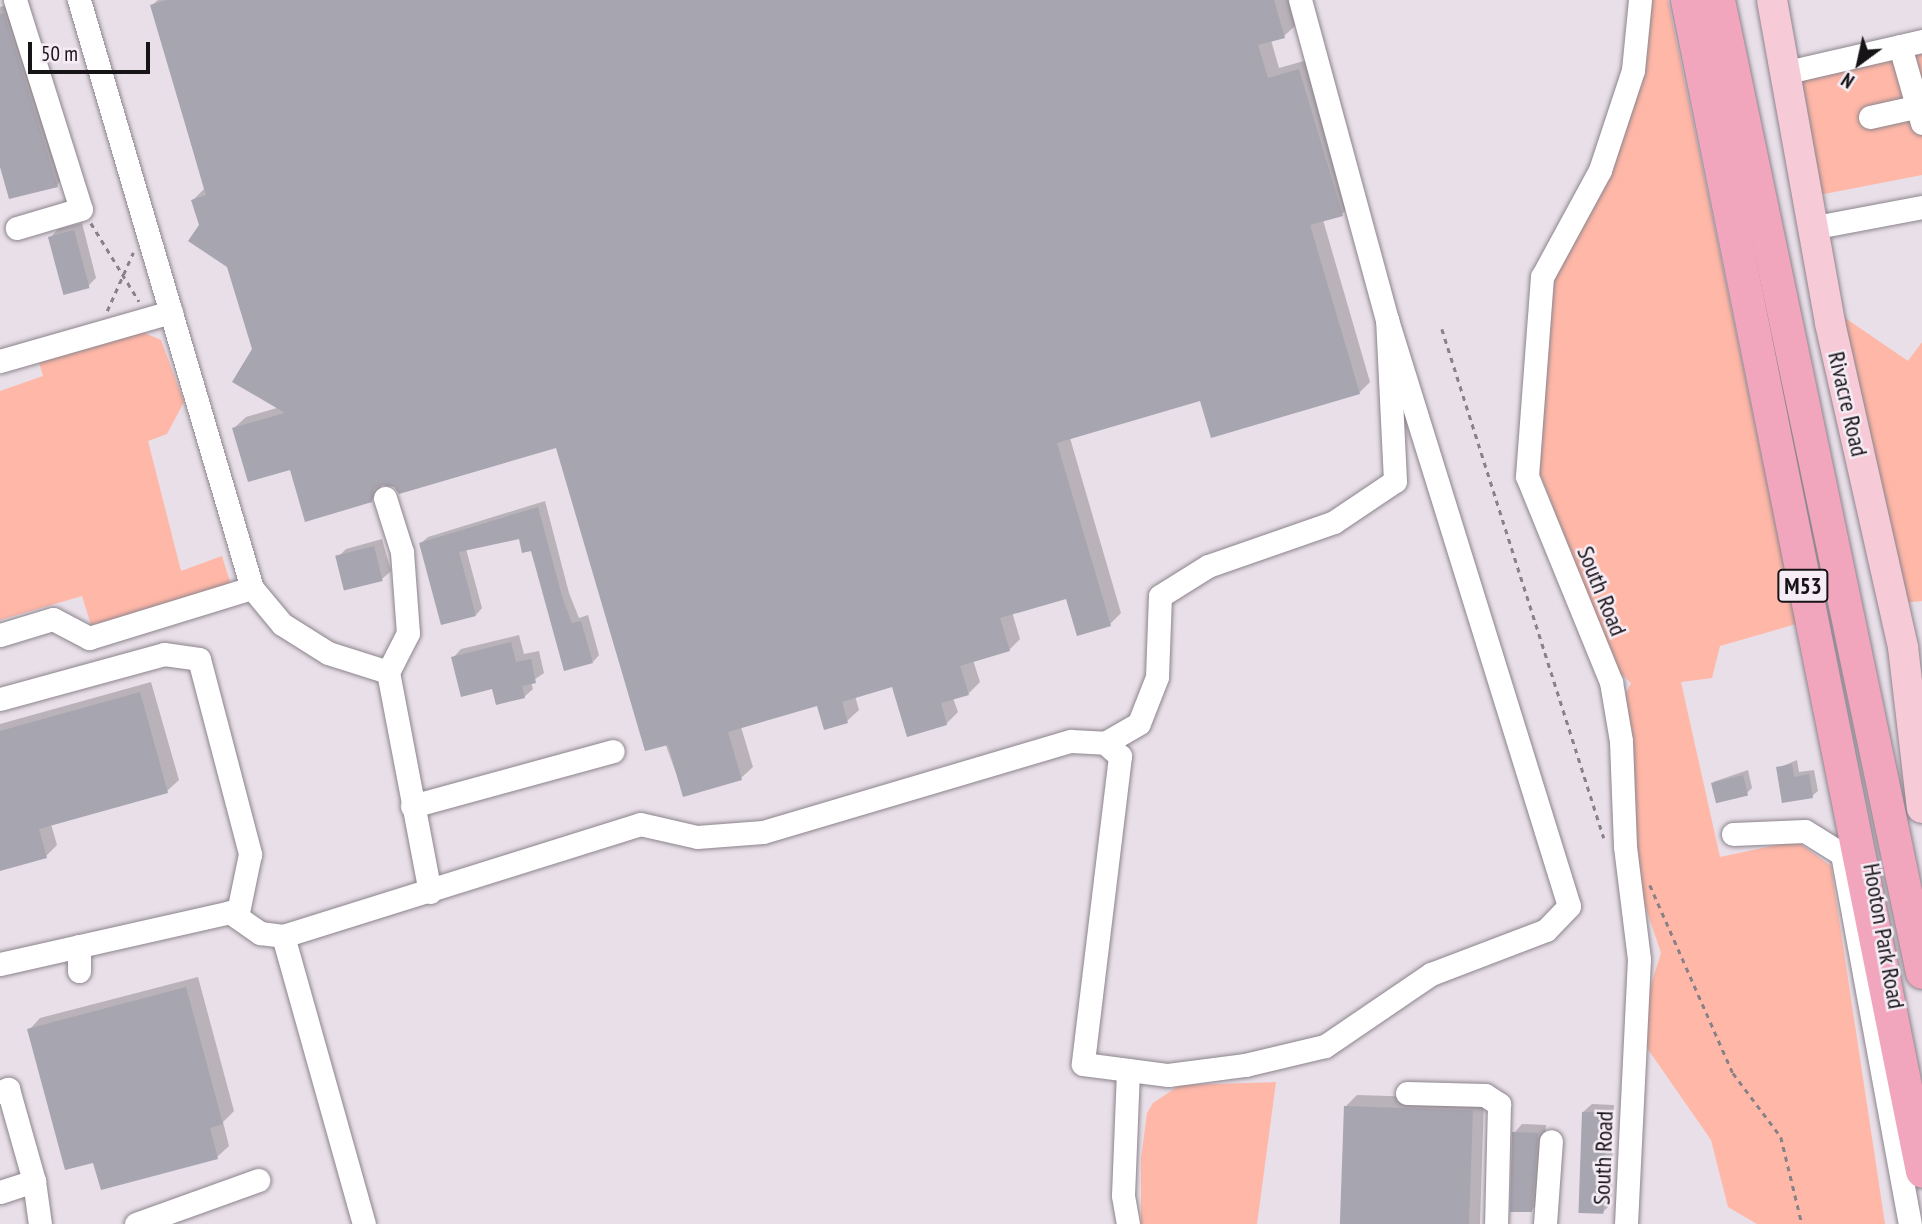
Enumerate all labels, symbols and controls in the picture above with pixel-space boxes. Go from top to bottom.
scale bar [32,28,154,72]
north arrow [1824,28,1894,98]
text: 50 m [41,40,78,67]
text: N [1837,68,1858,93]
street label: Rivacre Road [1822,349,1874,459]
street label: South Road [1571,542,1633,640]
road number: M53 [1777,566,1829,606]
street label: Hooton Park Road [1857,861,1911,1011]
street label: South Road [1587,1110,1619,1206]

